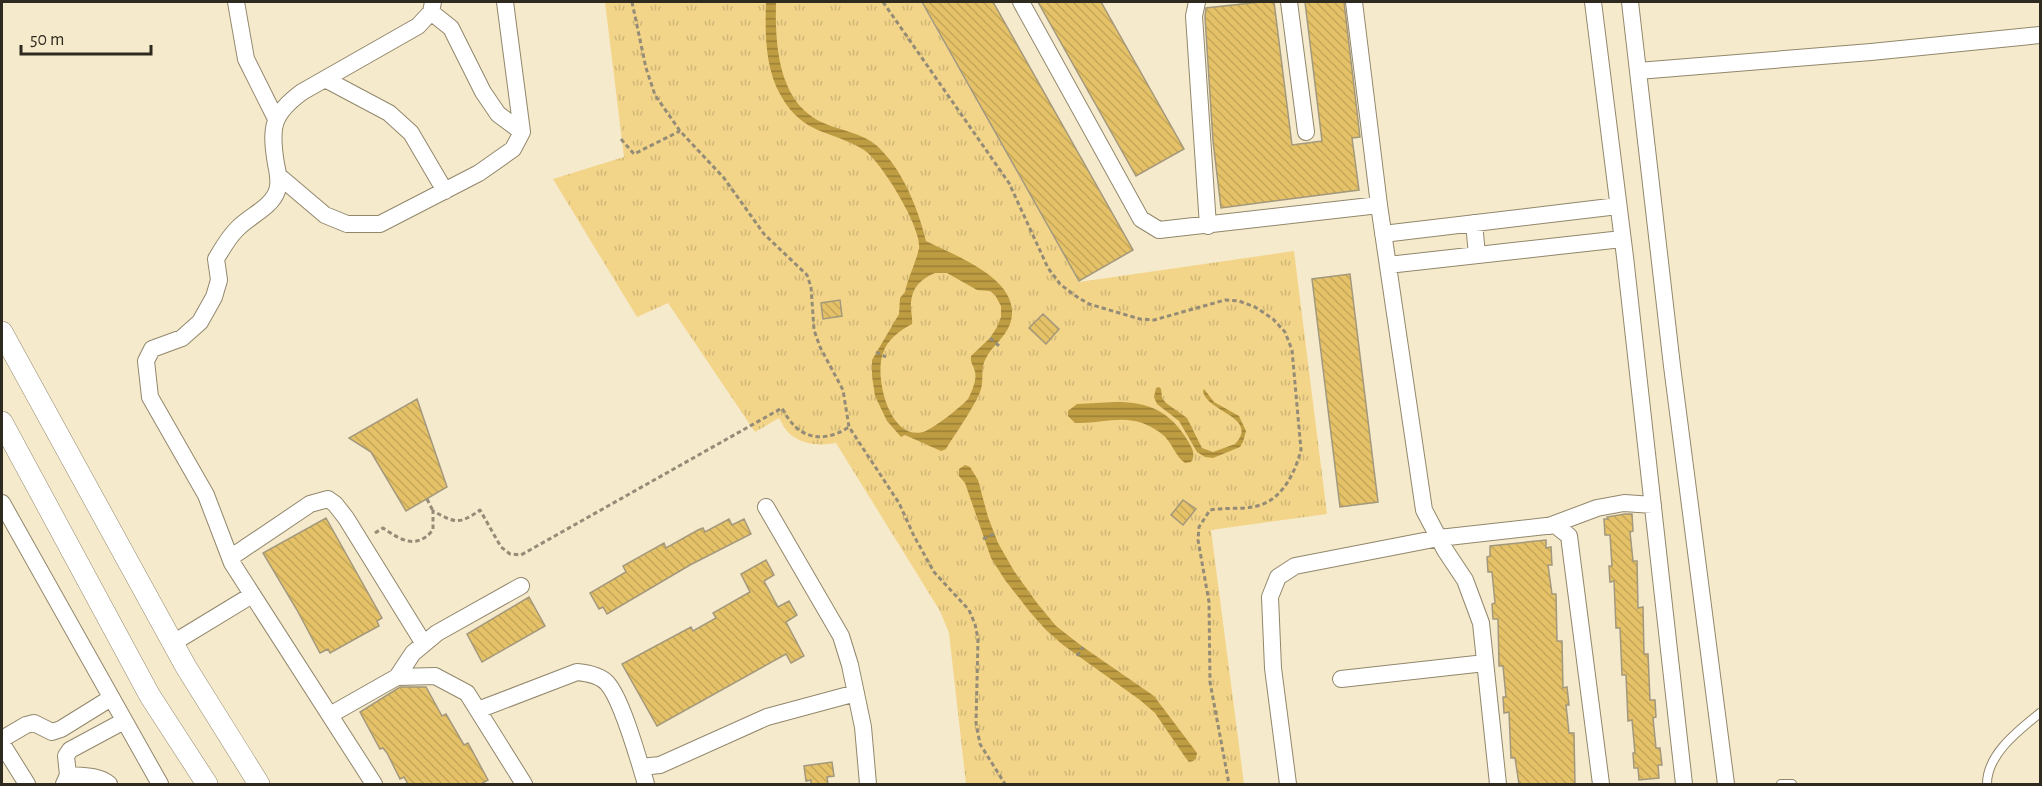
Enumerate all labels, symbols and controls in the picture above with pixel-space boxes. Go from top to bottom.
scale bar [21,18,152,56]
text: 50 m [30,31,64,49]

